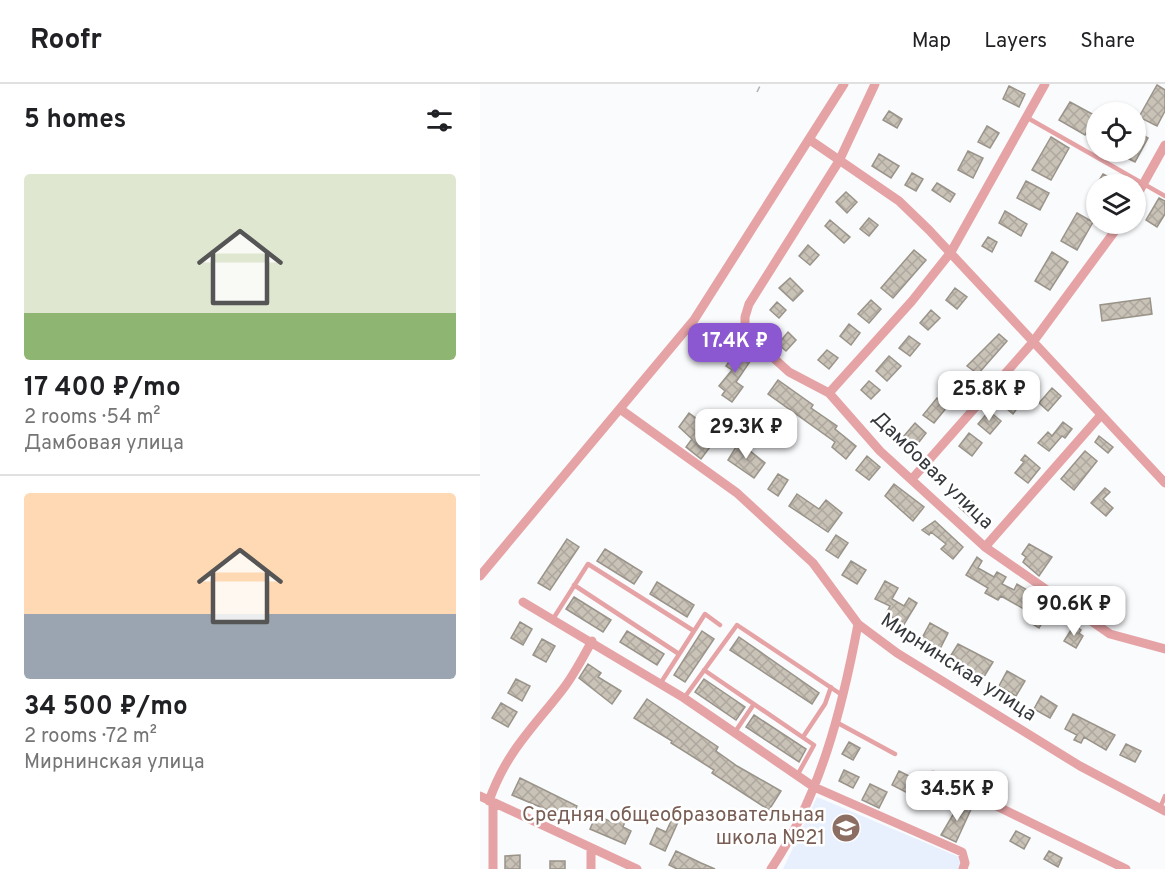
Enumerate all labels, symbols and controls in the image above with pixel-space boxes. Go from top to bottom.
text: Roofr [30,23,102,59]
text: Map [912,28,951,55]
text: Layers [984,28,1047,55]
text: Share [1080,28,1135,55]
map controls [1086,102,1146,234]
button: locate [1086,102,1146,162]
text: 5 homes [24,104,126,137]
icon: filters [423,104,456,137]
button: layers [1086,174,1146,234]
icon: home [186,213,294,321]
pin: 17.4K ₽ [680,323,790,374]
text: 17.4K ₽ [702,329,768,355]
pin: 25.8K ₽ [934,371,1044,422]
text: 17 400 ₽/mo [24,372,181,405]
text: 25.8K ₽ [952,377,1026,403]
text: 2 rooms · 54 m² [24,405,161,431]
street label: Дамбовая улица [866,406,998,536]
pin: 29.3K ₽ [691,409,801,460]
text: 29.3K ₽ [709,415,783,441]
text: Дамбовая улица [24,431,184,457]
icon: home [186,532,294,640]
pin: 90.6K ₽ [1019,586,1129,637]
text: 90.6K ₽ [1037,592,1111,618]
street label: Мирнинская улица [875,608,1041,728]
text: 34 500 ₽/mo [24,691,188,724]
text: 2 rooms · 72 m² [24,724,157,750]
text: Мирнинская улица [24,750,205,776]
pin: 34.5K ₽ [902,771,1012,822]
text: 34.5K ₽ [920,777,994,803]
place label: Средняя общеобразовательная школа №21 [522,803,825,852]
school or university icon: Средняя общеобразовательная школа №21 [830,812,862,844]

